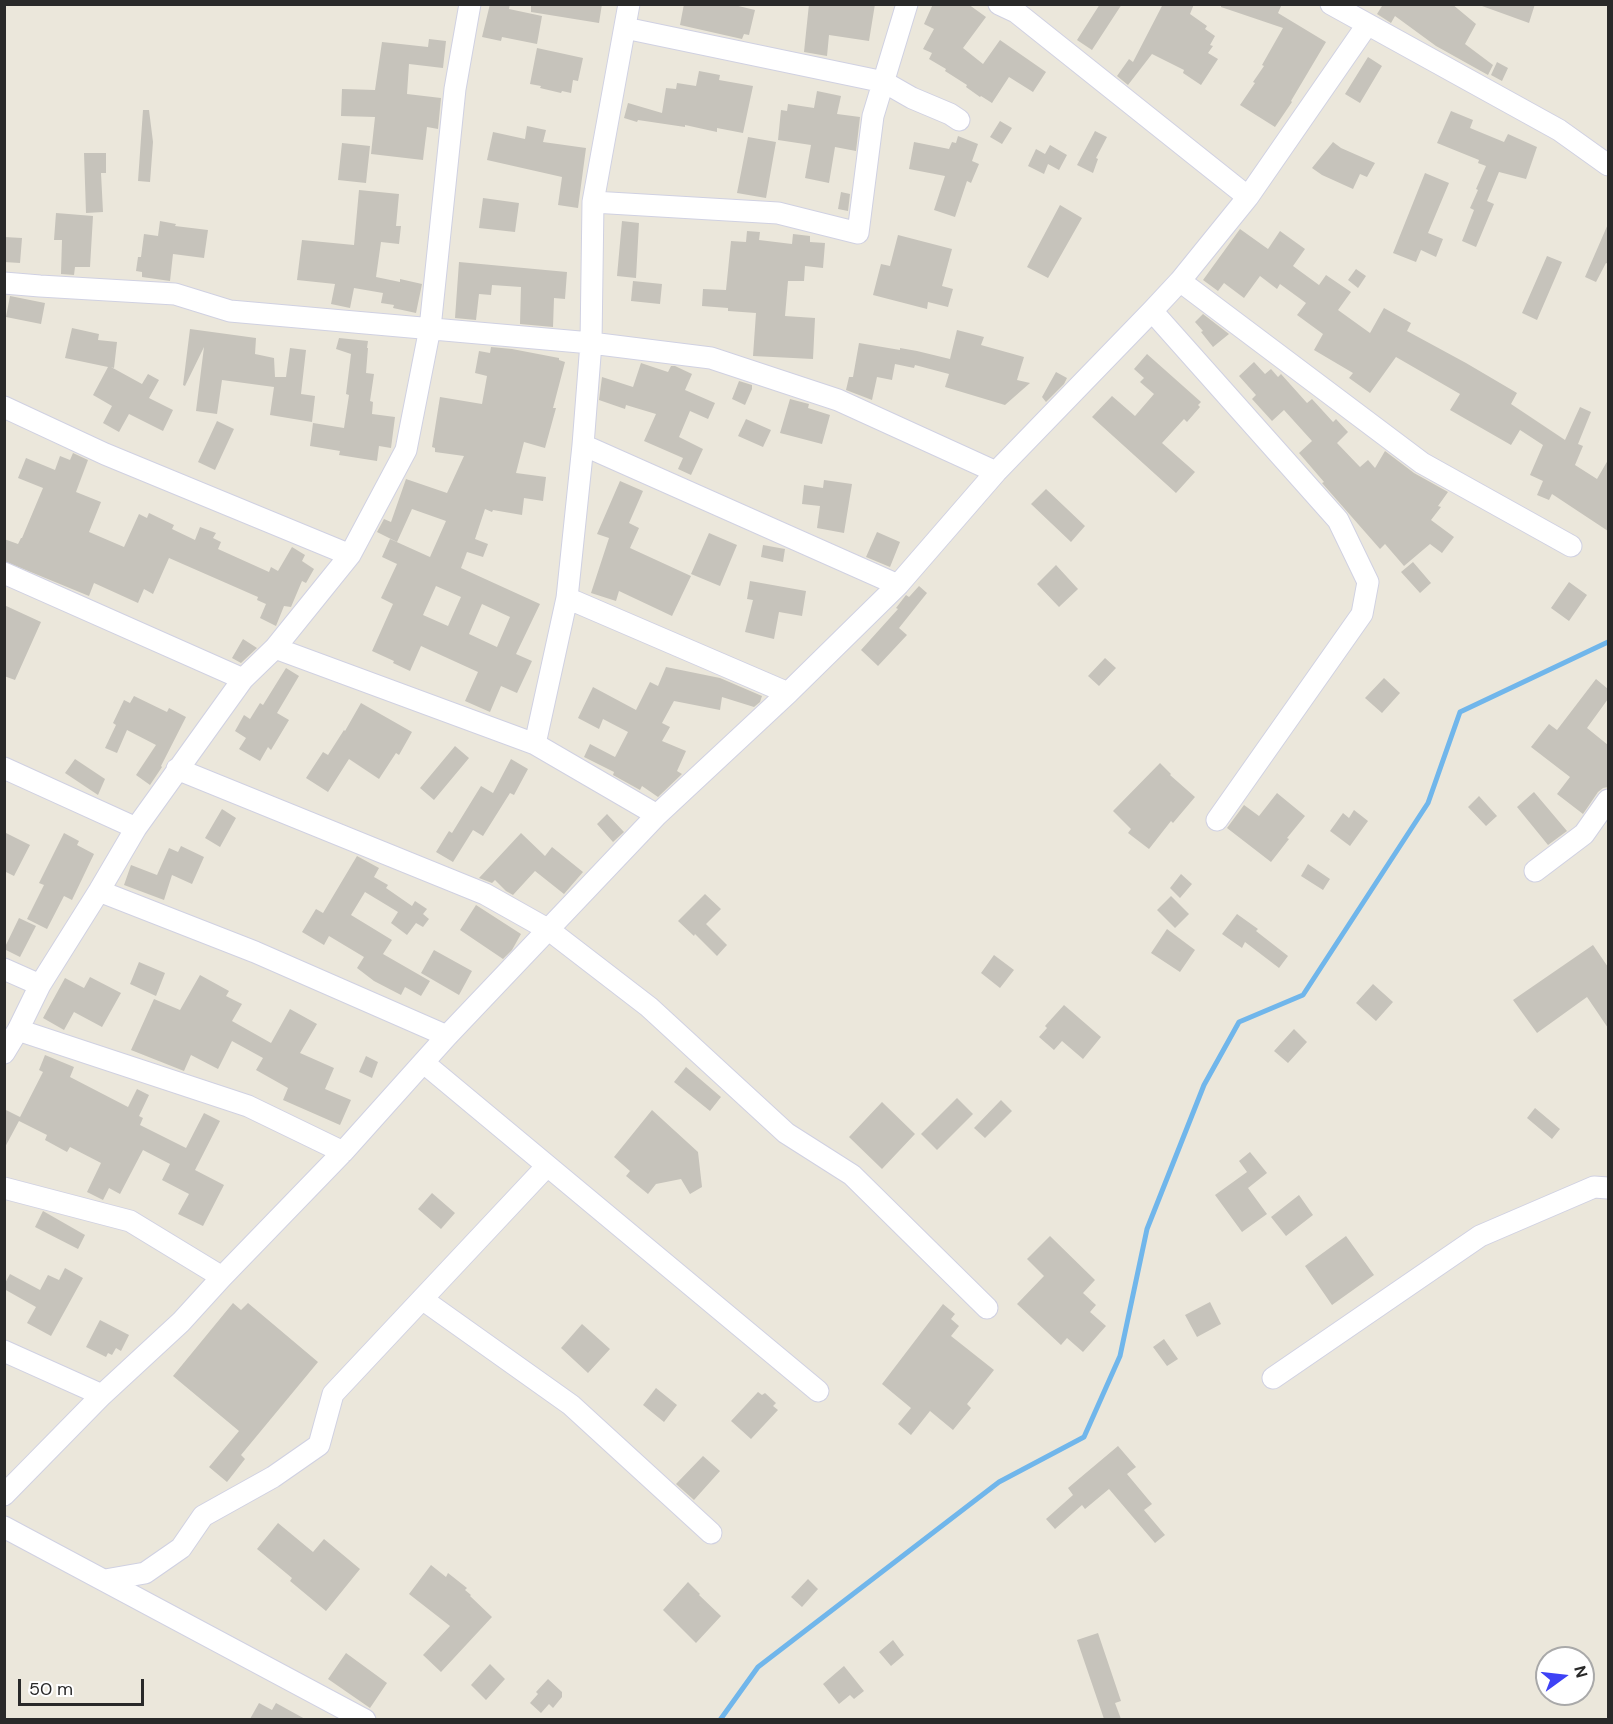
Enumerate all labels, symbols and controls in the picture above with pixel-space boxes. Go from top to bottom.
north arrow [1535,1646,1595,1706]
text: N [1569,1663,1593,1680]
scale bar [21,1667,147,1705]
text: 50 m [29,1677,73,1701]

